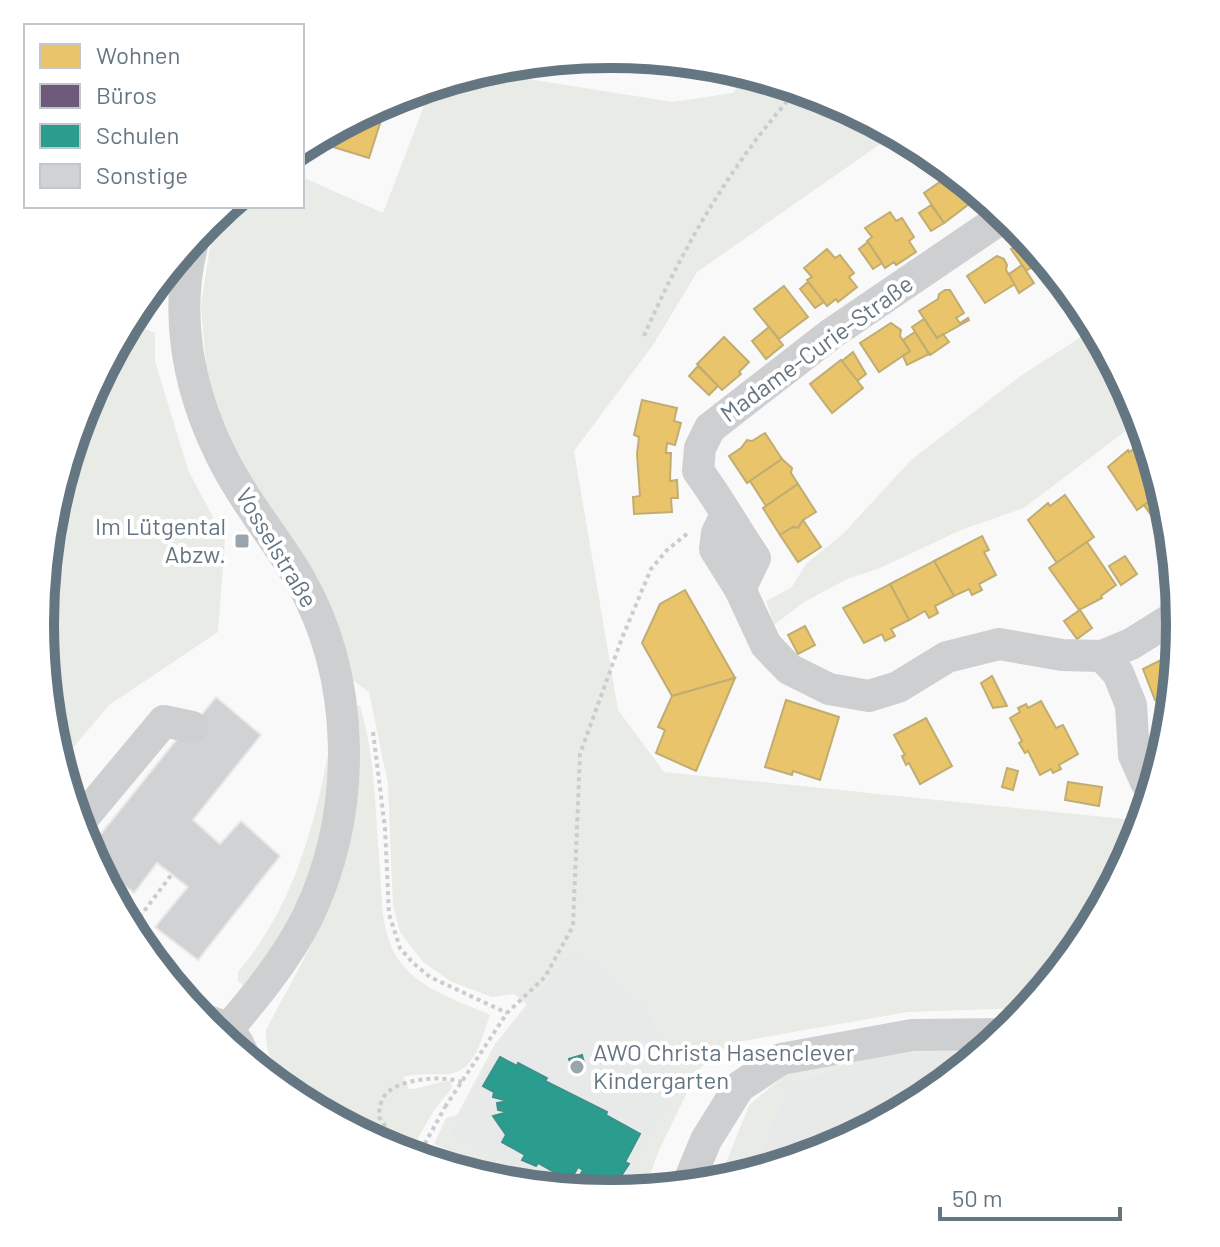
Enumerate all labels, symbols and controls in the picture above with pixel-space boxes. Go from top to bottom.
legend [24,24,304,208]
text: Wohnen [96,40,180,69]
text: Büros [96,80,157,109]
text: Schulen [96,120,180,149]
text: Sonstige [96,160,188,189]
street label: Madame-Curie-Straße [714,268,918,427]
street label: Vosselstraße [230,482,324,612]
place label: Im Lütgental Abzw. [95,511,226,568]
marker: Im Lütgental Abzw. [233,532,251,550]
place label: AWO Christa Hasenclever Kindergarten [593,1037,855,1094]
marker: AWO Christa Hasenclever Kindergarten [568,1058,586,1076]
scale bar [940,1171,1120,1221]
text: 50 m [952,1183,1003,1212]

